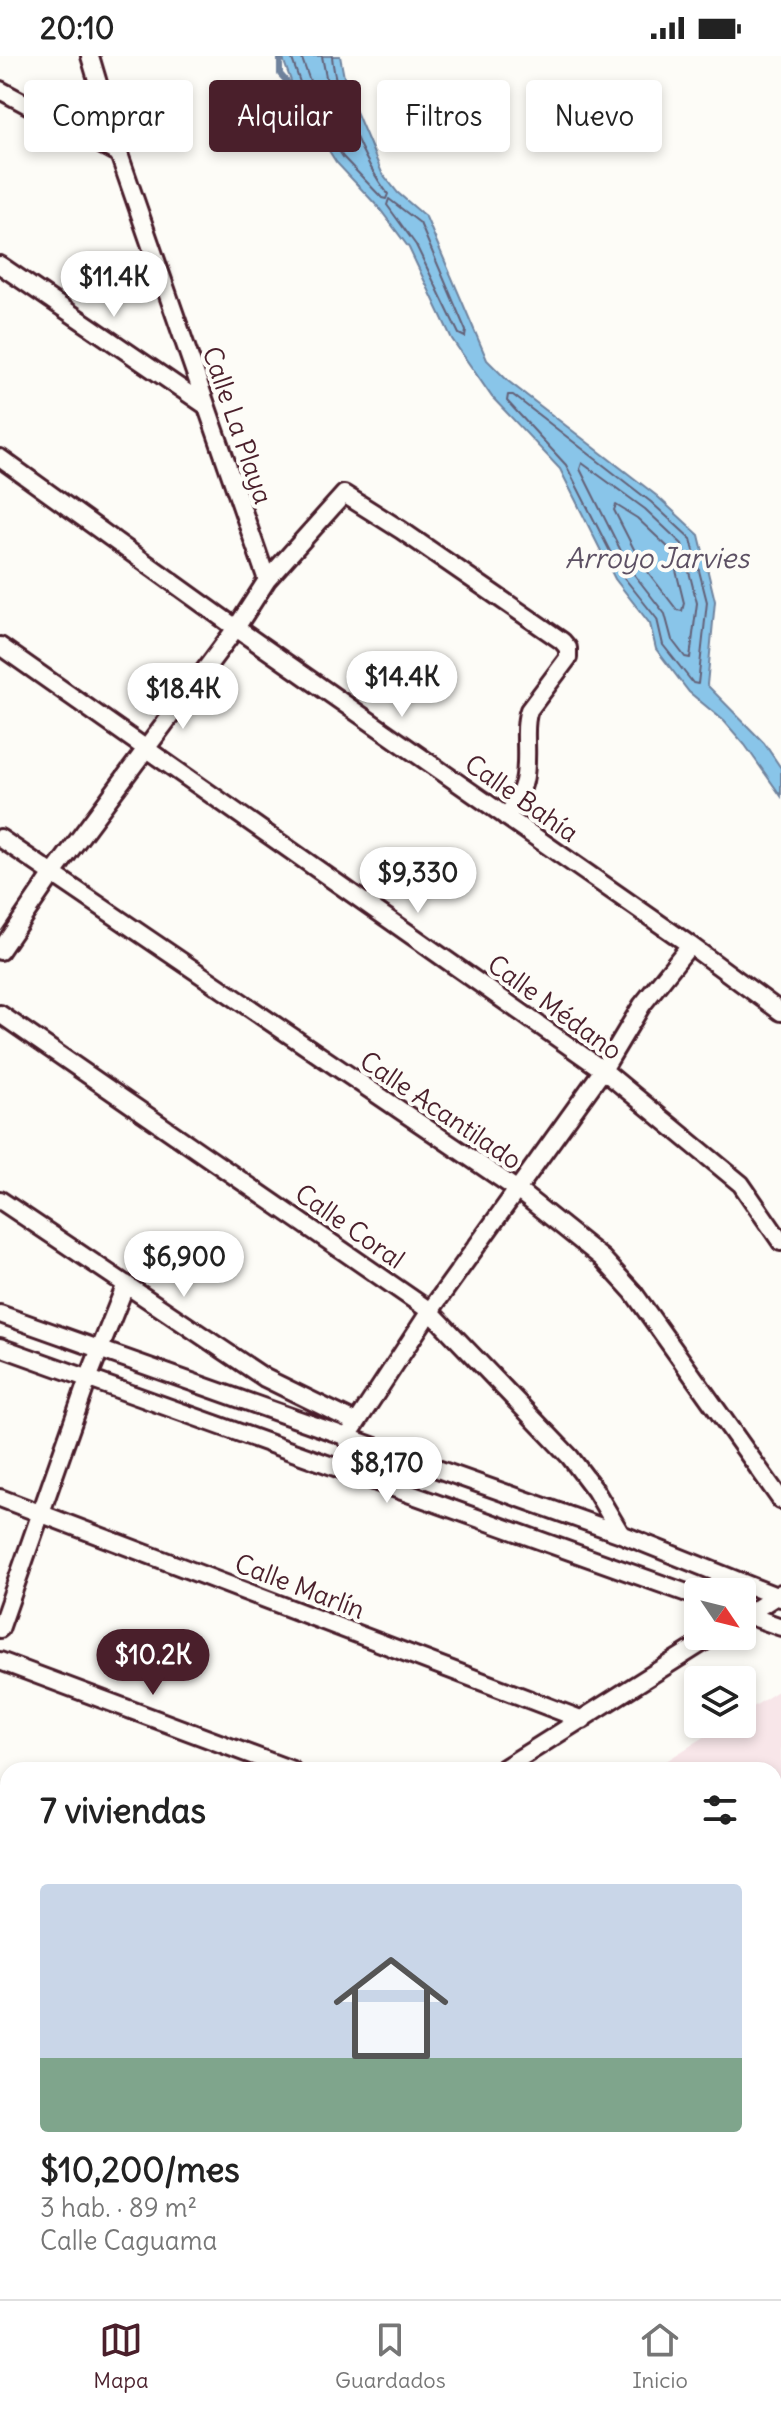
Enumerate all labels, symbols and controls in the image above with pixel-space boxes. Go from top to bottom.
text: 20:10 [40,9,115,47]
chip: Comprar [24,80,193,152]
chip: Alquilar [209,80,361,152]
chip: Filtros [377,80,510,152]
chip: Nuevo [526,80,662,152]
pin: $11.4K [49,251,179,319]
text: $11.4K [79,260,149,293]
street label: Calle La Playa [196,342,280,508]
water label: Arroyo Jarvies [565,540,751,576]
pin: $14.4K [337,651,467,719]
text: $14.4K [364,660,440,693]
pin: $18.4K [118,663,248,731]
text: $18.4K [145,672,221,705]
street label: Calle Bahía [459,747,585,849]
pin: $9,330 [353,847,483,915]
text: $9,330 [378,856,458,889]
street label: Calle Médano [481,947,629,1067]
street label: Calle Acantilado [354,1044,528,1176]
street label: Calle Coral [289,1176,411,1276]
pin: $6,900 [119,1231,249,1299]
text: $6,900 [142,1240,226,1273]
pin: $8,170 [322,1437,452,1505]
text: $8,170 [350,1446,424,1479]
street label: Calle Marlín [230,1546,370,1626]
north arrow [684,1578,756,1650]
map controls [684,1578,756,1738]
pin: $10.2K [88,1629,218,1697]
text: $10.2K [114,1638,192,1671]
button: layers [684,1666,756,1738]
icon: filters [698,1788,742,1832]
text: 7 viviendas [40,1789,206,1832]
icon: home [319,1936,463,2080]
text: $10,200/mes [40,2148,240,2191]
text: 3 hab. · 89 m² [40,2191,197,2224]
text: Calle Caguama [40,2224,217,2257]
tab: Mapa [93,2318,149,2394]
tab: Guardados [335,2318,446,2394]
tab: Inicio [632,2318,688,2394]

